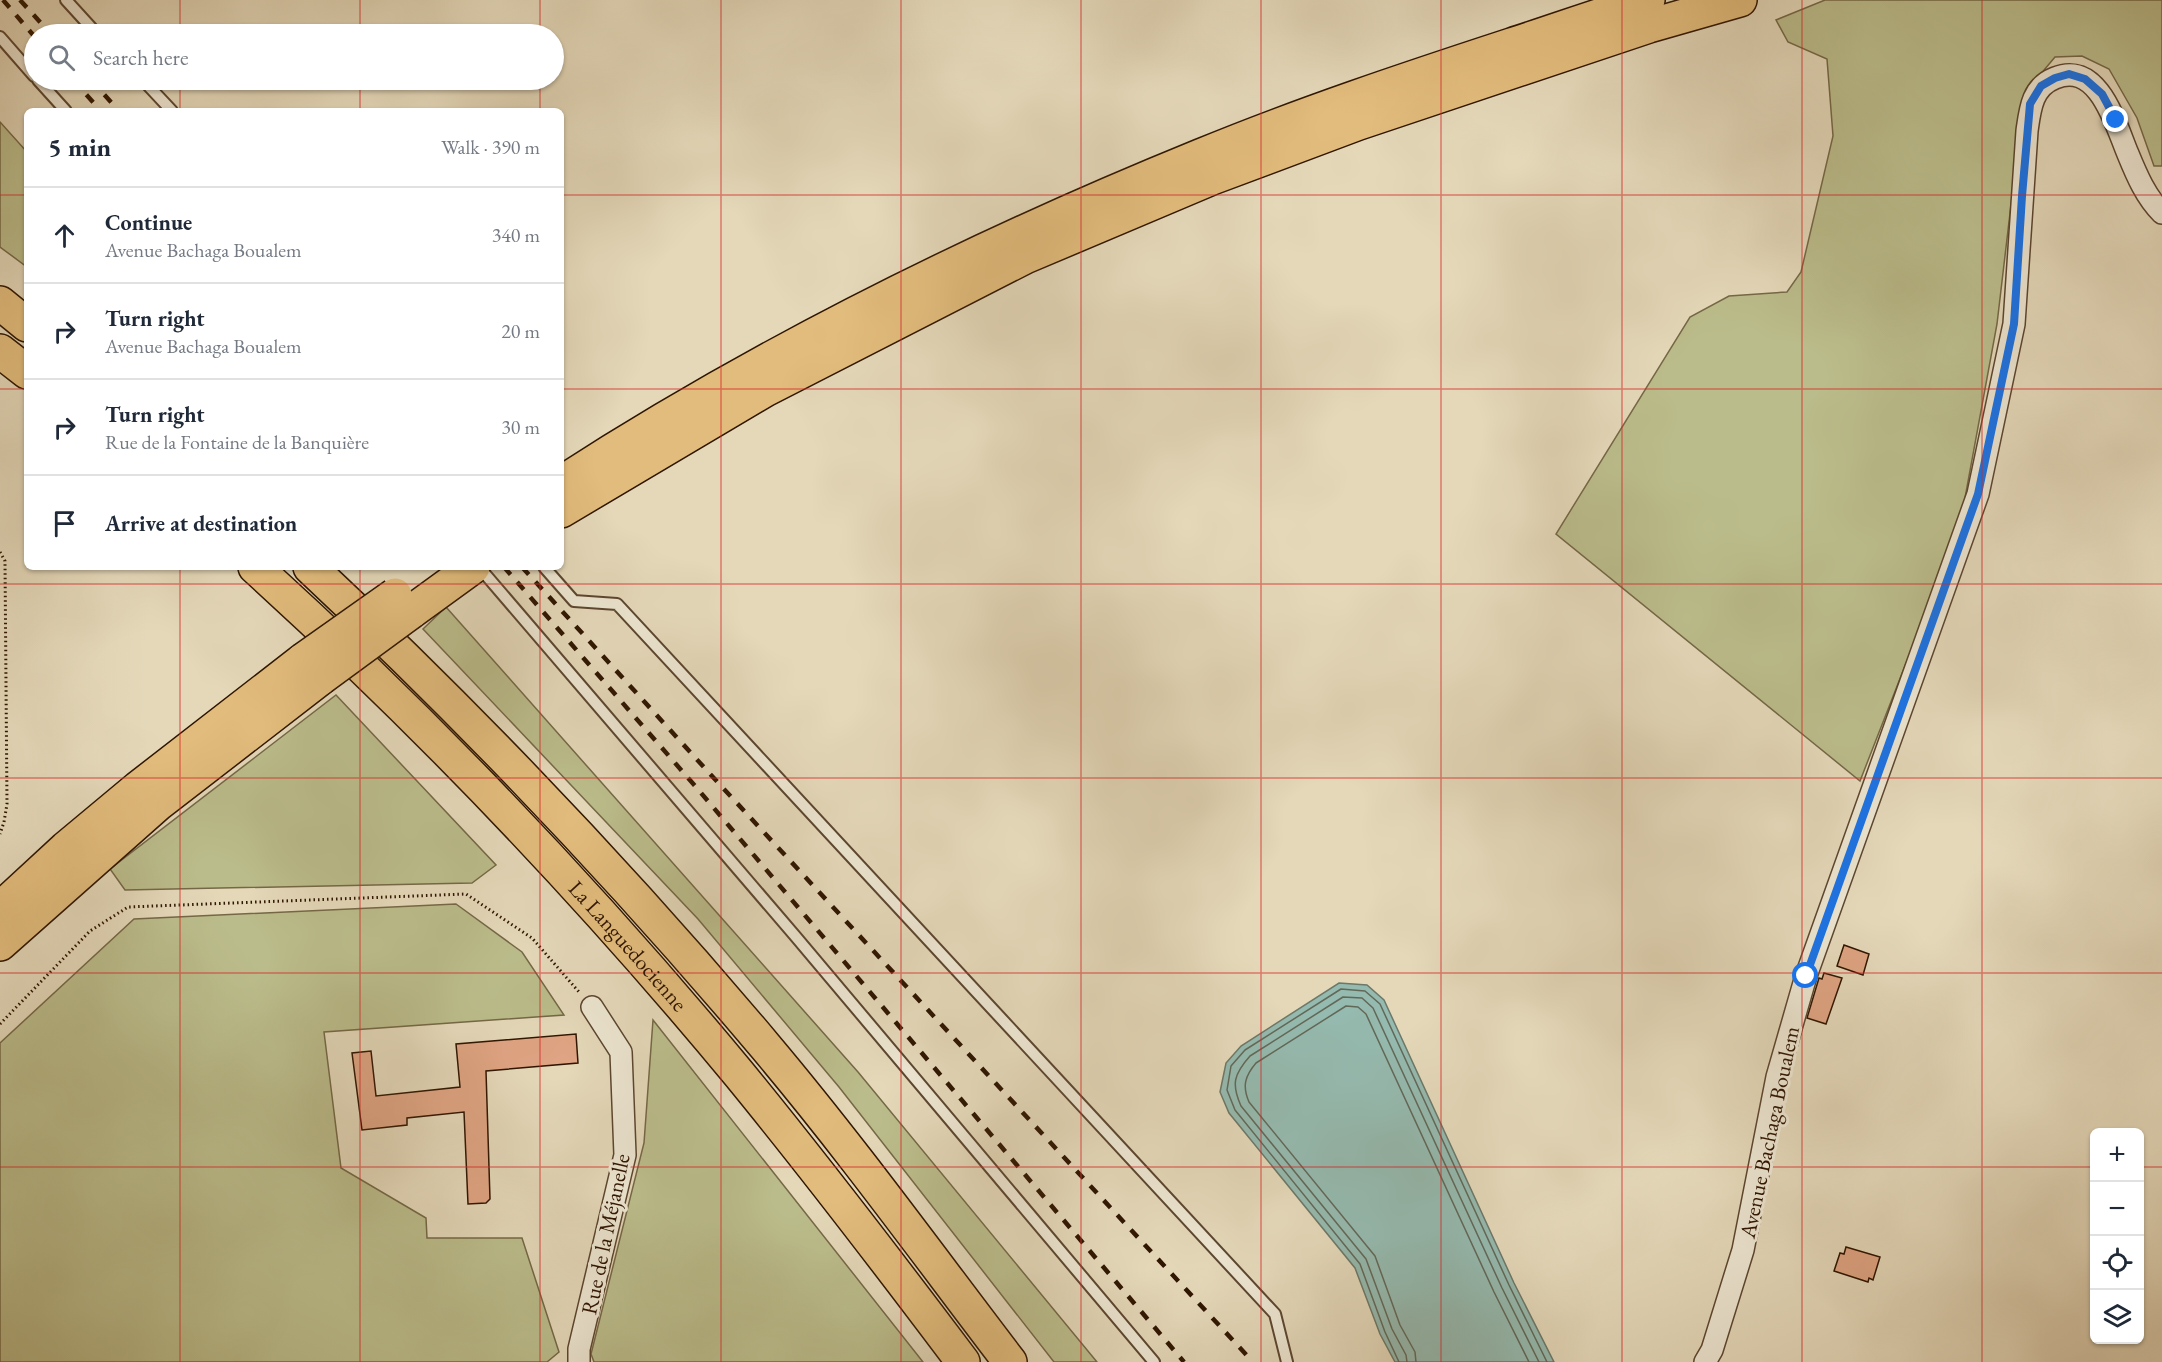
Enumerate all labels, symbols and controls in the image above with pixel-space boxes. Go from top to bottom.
search box [24,24,564,90]
icon: search [45,41,78,74]
text: Search here [93,43,188,72]
route end [2102,106,2128,132]
text: 5 min [48,130,111,164]
text: Walk · 390 m [441,134,540,160]
text: Continue [105,208,192,237]
icon: ahead [48,219,81,252]
text: 340 m [492,222,540,248]
text: Avenue Bachaga Boualem [105,237,302,263]
text: Turn right [105,304,204,333]
icon: right [48,315,81,348]
text: 20 m [501,318,540,344]
text: Avenue Bachaga Boualem [105,333,302,359]
text: Turn right [105,400,204,429]
icon: right [48,411,81,444]
text: 30 m [501,414,540,440]
text: Rue de la Fontaine de la Banquière [105,429,369,455]
icon: arrive [48,507,81,540]
text: Arrive at destination [105,509,297,538]
street label: La Languedocienne [562,874,694,1018]
route start [1792,962,1818,988]
street label: Avenue Bachaga Boualem [1733,1023,1806,1242]
map controls [2090,1128,2144,1344]
button: + [2090,1128,2144,1182]
street label: Rue de la Méjanelle [574,1151,637,1317]
button: − [2090,1182,2144,1236]
button: locate [2090,1236,2144,1290]
button: layers [2090,1290,2144,1344]

